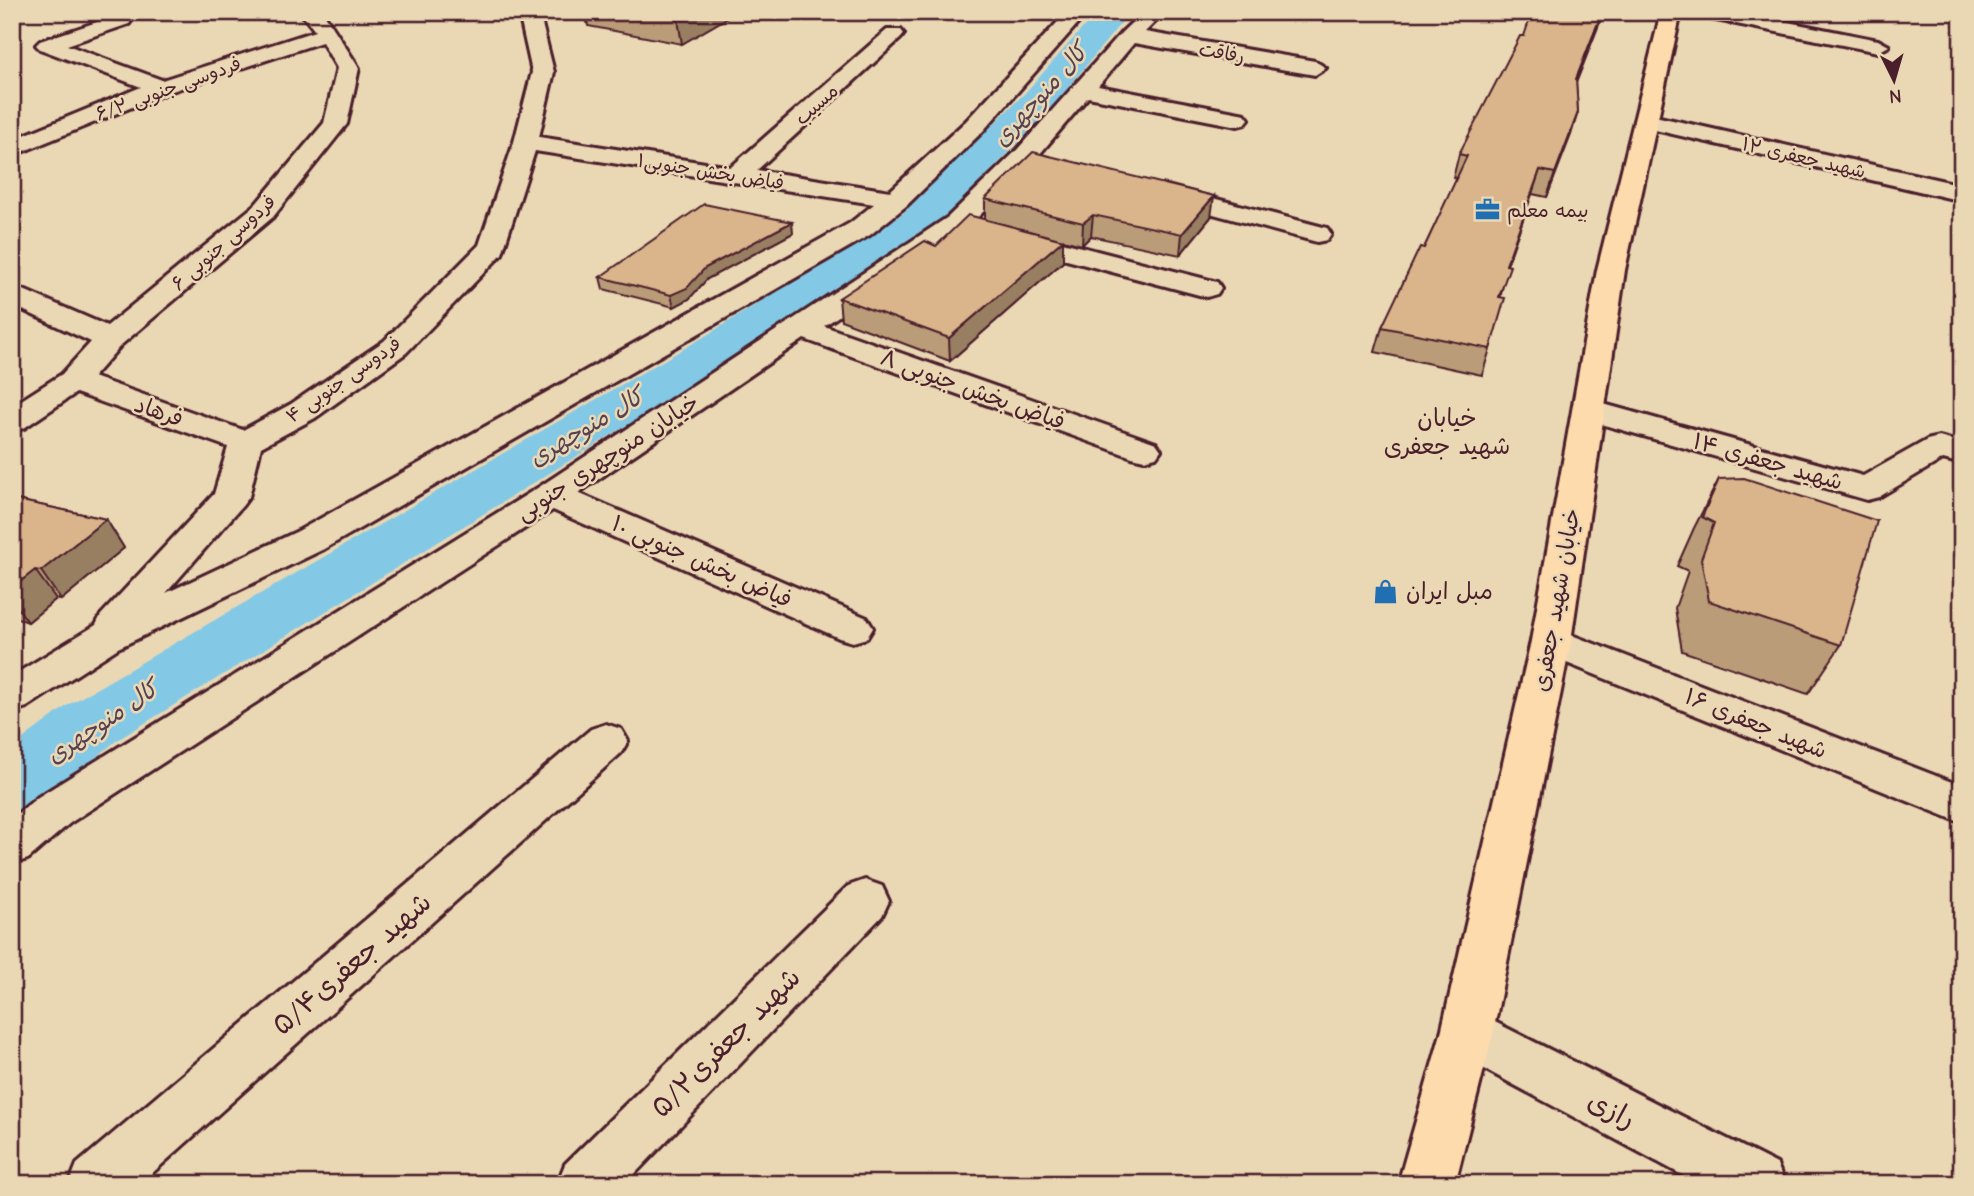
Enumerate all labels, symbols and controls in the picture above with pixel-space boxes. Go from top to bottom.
water label: کال منوچهری [987,35,1097,154]
street label: رفاقت [1197,38,1246,68]
north arrow [1858,46,1928,116]
street label: فردوسی جنوبی ۶/۲ [93,52,244,126]
street label: مسیب [791,80,843,130]
text: N [1888,84,1903,107]
street label: شهید جعفری ۱۲ [1740,133,1868,183]
street label: فیاض بخش جنوبی۱ [636,150,786,195]
street label: فردوسی جنوبی ۶ [167,190,281,296]
office icon: بیمه معلم [1473,196,1501,224]
place label: بیمه معلم [1507,200,1589,225]
street label: فردوسی جنوبی ۴ [282,332,406,428]
street label: فیاض بخش جنوبی ۸ [876,343,1069,436]
water label: کال منوچهری [524,380,653,474]
street label: خیابان منوچهری جنوبی [511,388,704,527]
street label: فرهاد [131,391,187,432]
district label: خیابان شهید جعفری [1384,404,1510,460]
street label: شهید جعفری ۱۴ [1690,427,1846,496]
street label: خیابان شهید جعفری [1527,506,1586,694]
street label: فیاض بخش جنوبی ۱۰ [607,510,796,614]
shop icon: مبل ایران [1372,577,1400,605]
place label: مبل ایران [1406,578,1493,605]
water label: کال منوچهری [41,672,167,771]
street label: شهید جعفری ۱۶ [1681,683,1831,764]
street label: شهید جعفری۵/۴ [266,886,438,1041]
street label: شهید جعفری۵/۲ [644,961,807,1124]
street label: رازی [1582,1084,1641,1135]

